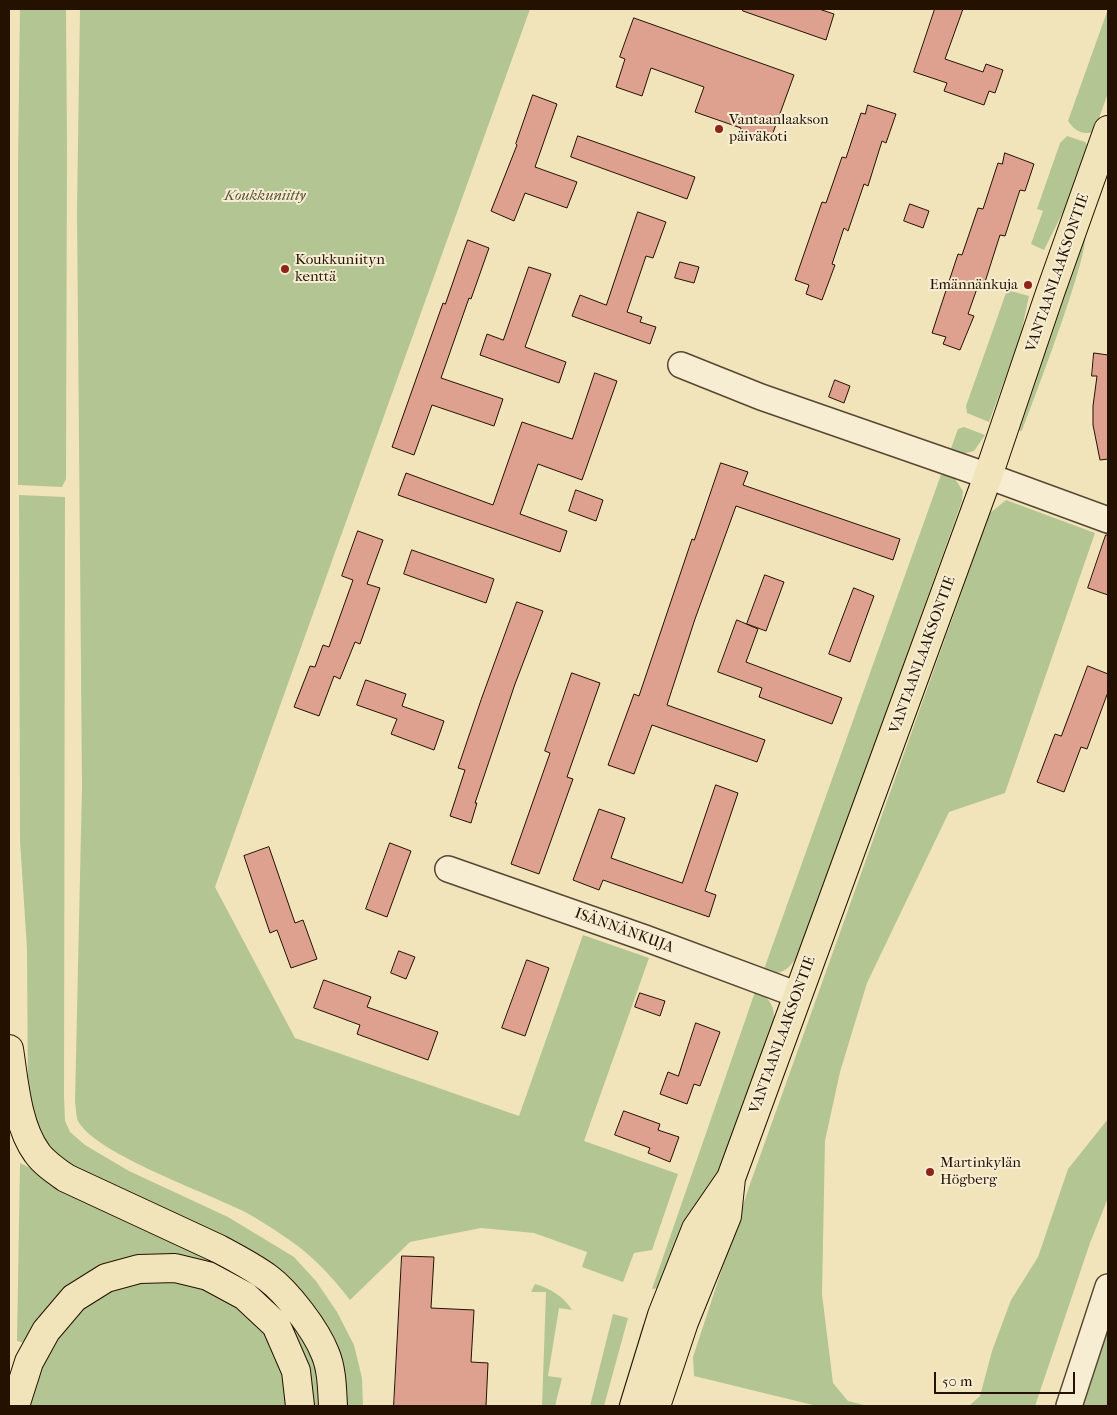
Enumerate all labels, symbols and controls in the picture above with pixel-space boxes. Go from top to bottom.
place label: Vantaanlaakson päiväkoti [729,111,829,146]
marker: Vantaanlaakson päiväkoti [713,123,725,135]
park label: Koukkuniitty [224,187,306,205]
street label: VANTAANLAAKSONTIE [1022,192,1094,354]
place label: Koukkuniityn kenttä [295,251,385,286]
marker: Koukkuniityn kenttä [279,263,291,275]
place label: Emännänkuja [929,276,1018,294]
marker: Emännänkuja [1022,279,1034,291]
street label: VANTAANLAAKSONTIE [886,574,960,736]
street label: ISÄNNÄNKUJA [572,905,676,957]
street label: VANTAANLAAKSONTIE [746,954,820,1116]
place label: Martinkylän Högberg [940,1154,1021,1189]
marker: Martinkylän Högberg [924,1166,936,1178]
scale bar [937,1362,1078,1394]
text: 50 m [942,1372,972,1390]

